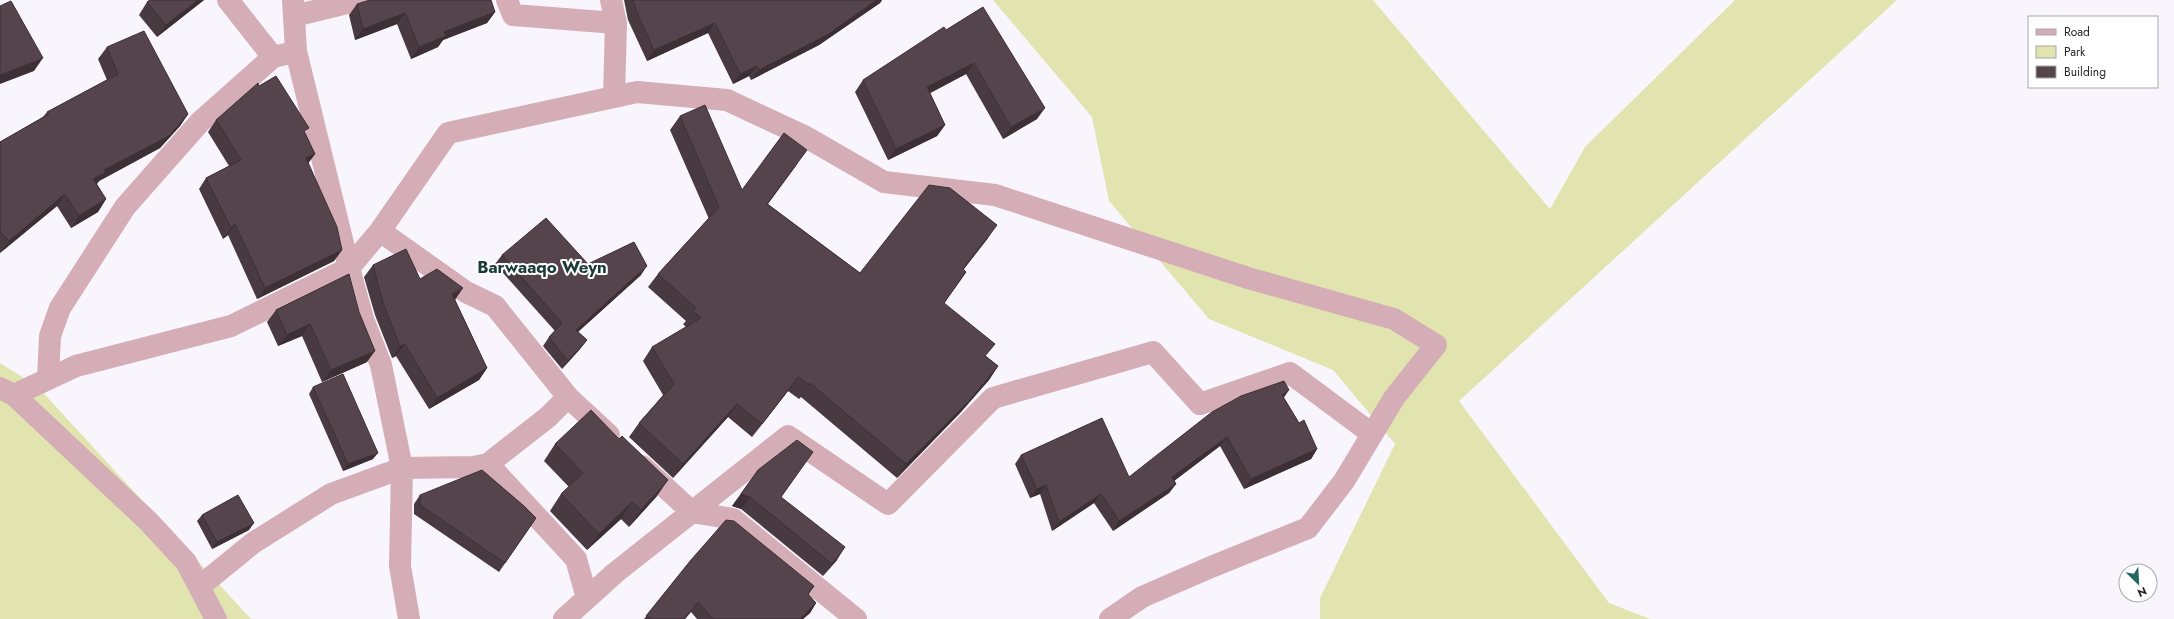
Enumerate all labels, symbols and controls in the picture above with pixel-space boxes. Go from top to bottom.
legend [2028,16,2158,88]
text: Road [2064,23,2090,41]
text: Park [2064,43,2086,61]
text: Building [2064,63,2106,81]
district label: Barwaaqo Weyn [477,255,607,279]
north arrow [2118,563,2158,603]
text: N [2135,583,2149,601]

